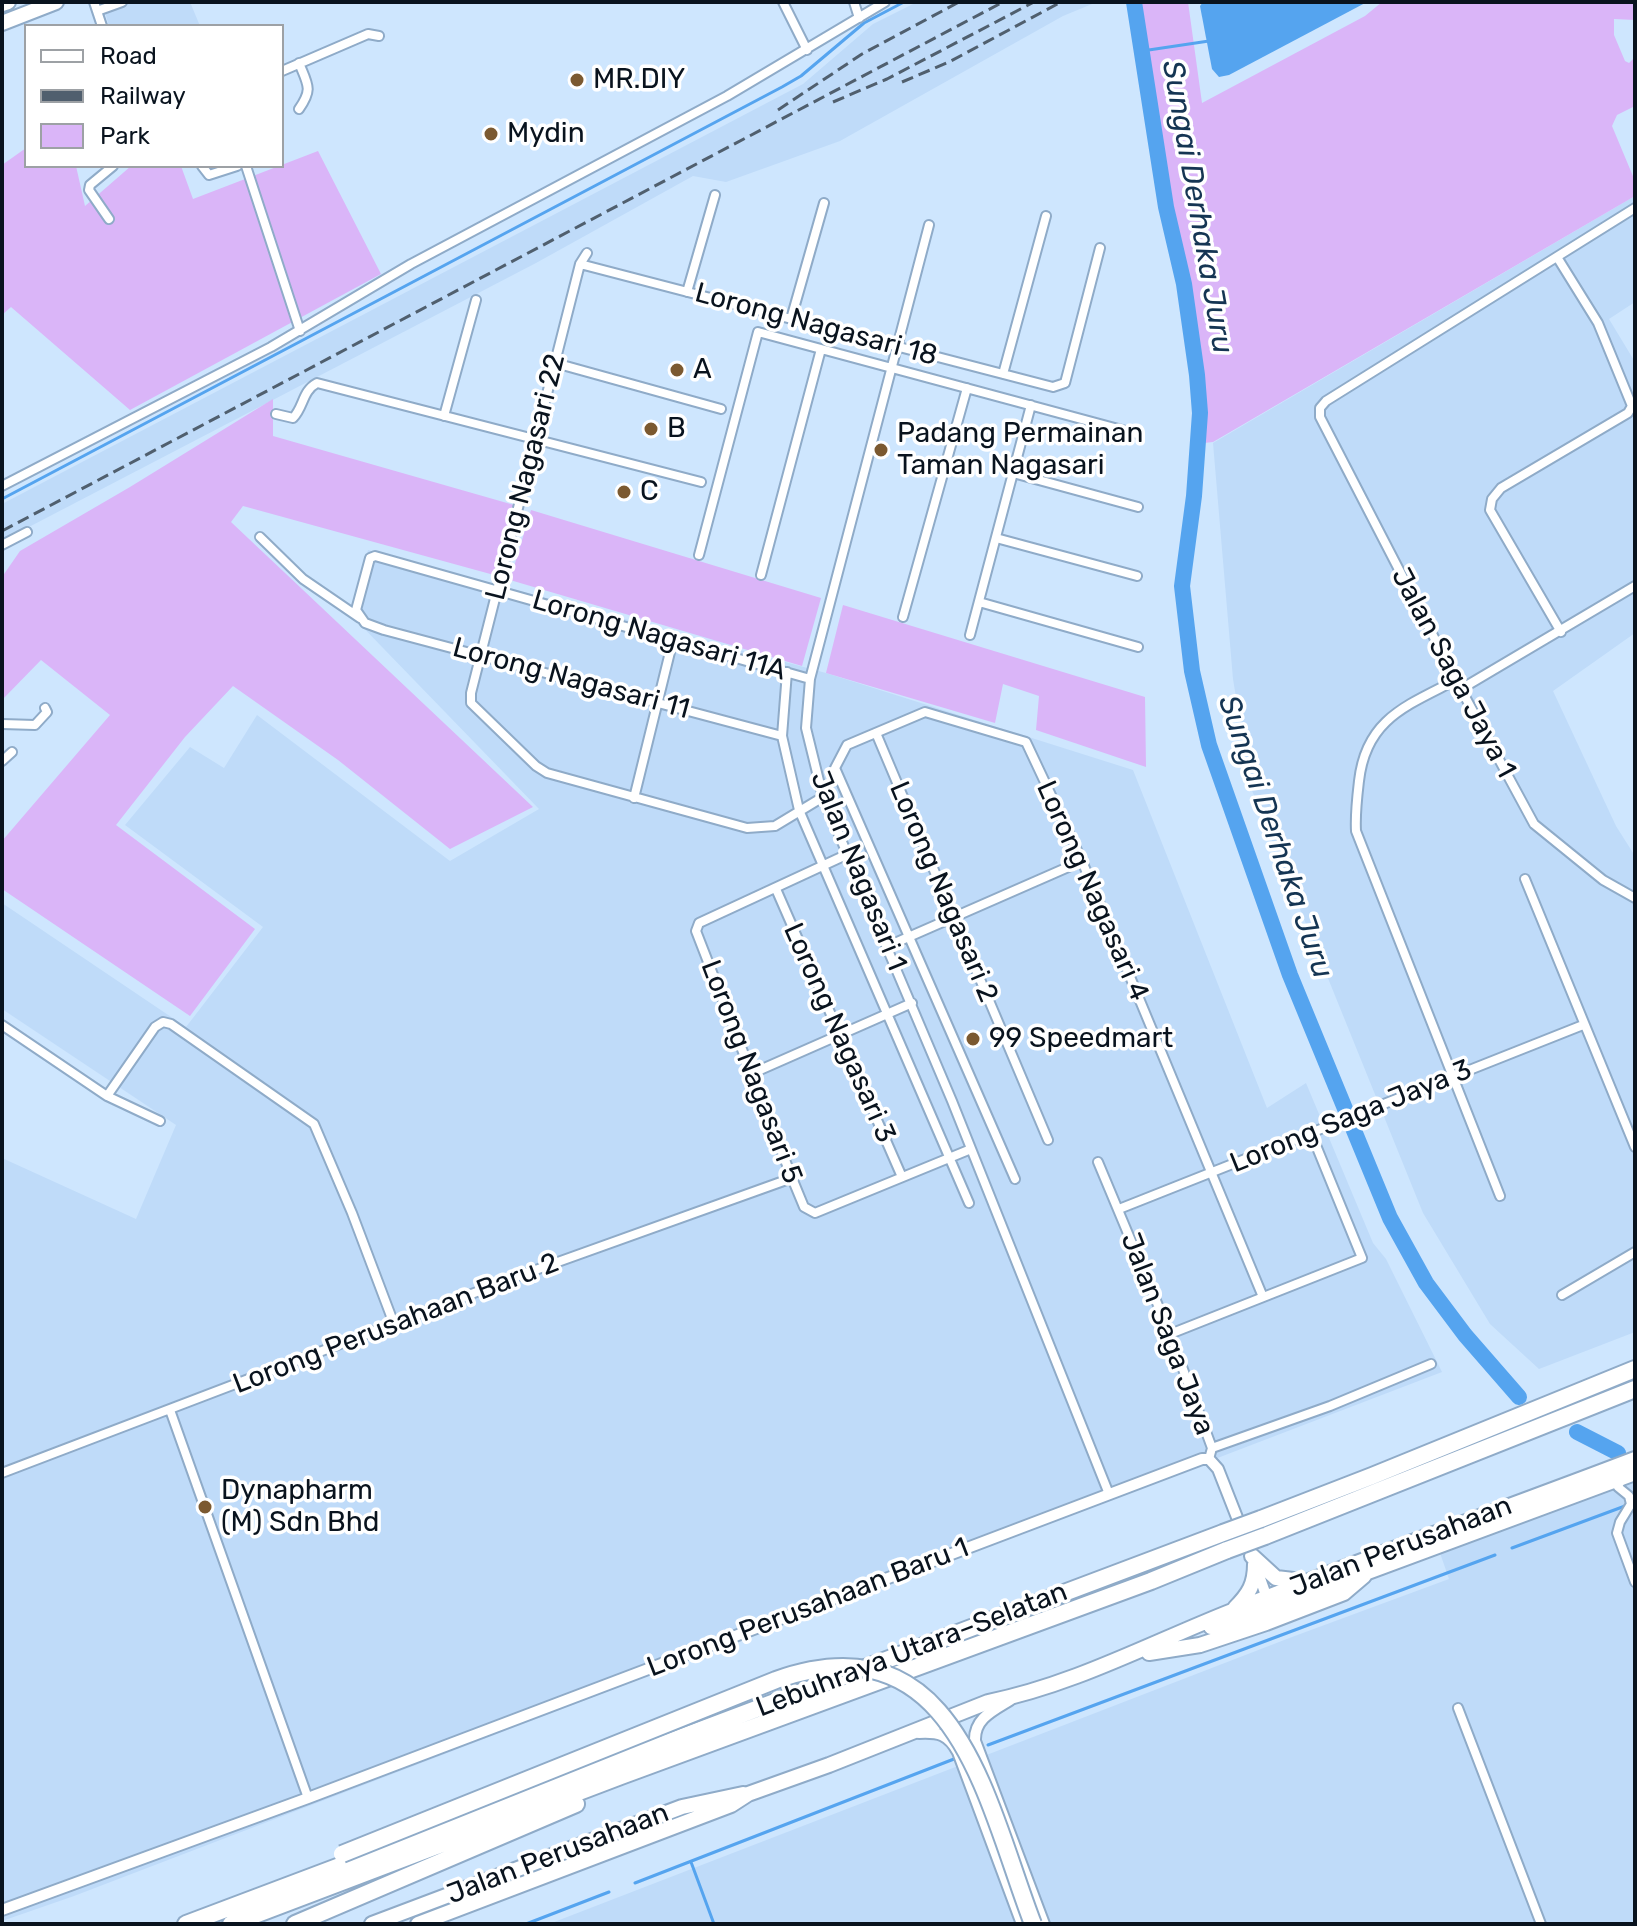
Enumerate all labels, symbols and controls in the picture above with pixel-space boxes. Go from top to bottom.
legend [24,24,284,168]
text: Road [100,42,157,70]
water label: Sungai Derhaka Juru [1154,58,1240,356]
place label: MR.DIY [593,63,685,97]
marker: MR.DIY [568,71,586,89]
text: Railway [100,82,186,110]
place label: Mydin [507,117,585,151]
text: Park [100,122,150,150]
marker: Mydin [482,125,500,143]
street label: Lorong Nagasari 18 [691,276,941,374]
street label: Lorong Nagasari 22 [479,350,573,604]
place label: A [693,353,712,387]
marker: A [668,361,686,379]
place label: B [667,412,686,446]
place label: Padang Permainan Taman Nagasari [897,417,1143,483]
marker: B [642,420,660,438]
marker: Padang Permainan Taman Nagasari [872,441,890,459]
place label: C [640,475,659,509]
marker: C [615,483,633,501]
street label: Jalan Saga Jaya 1 [1383,562,1523,784]
street label: Lorong Nagasari 11A [528,584,790,688]
street label: Lorong Nagasari 11 [449,631,693,727]
water label: Sungai Derhaka Juru [1210,691,1340,983]
street label: Jalan Nagasari 1 [803,766,913,976]
street label: Lorong Nagasari 4 [1028,776,1156,1006]
street label: Lorong Nagasari 2 [881,777,1005,1007]
street label: Lorong Nagasari 3 [776,918,902,1148]
street label: Lorong Nagasari 5 [693,956,809,1188]
place label: 99 Speedmart [989,1022,1173,1056]
marker: 99 Speedmart [964,1030,982,1048]
street label: Lorong Saga Jaya 3 [1225,1053,1477,1181]
street label: Jalan Saga Jaya [1113,1228,1221,1440]
street label: Lorong Perusahaan Baru 2 [228,1246,564,1402]
place label: Dynapharm (M) Sdn Bhd [221,1474,379,1540]
street label: Jalan Perusahaan [1285,1489,1517,1605]
marker: Dynapharm (M) Sdn Bhd [196,1498,214,1516]
street label: Lorong Perusahaan Baru 1 [643,1531,973,1685]
street label: Lebuhraya Utara–Selatan [752,1575,1072,1725]
street label: Jalan Perusahaan [442,1796,674,1912]

